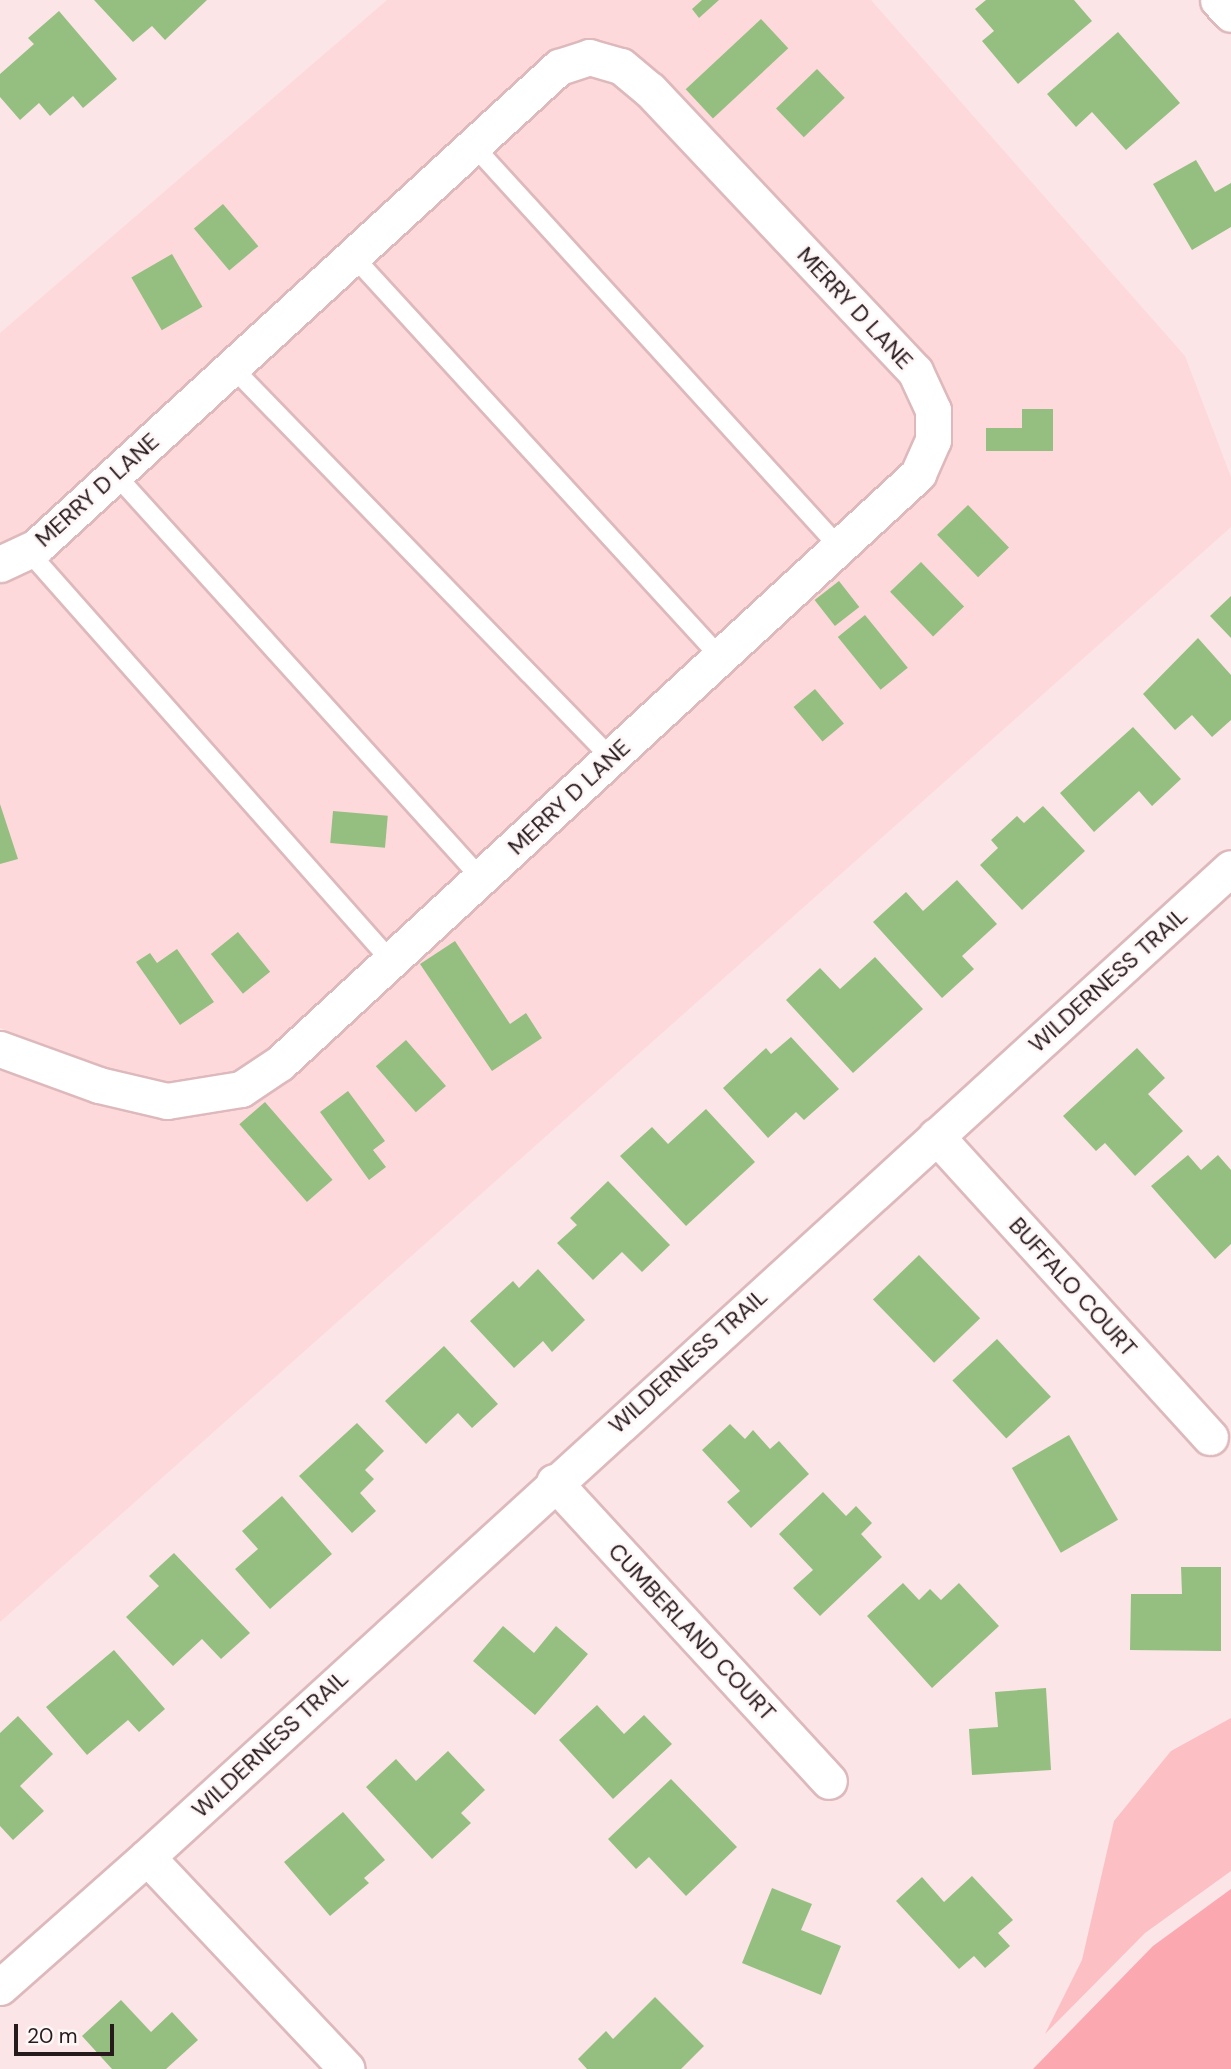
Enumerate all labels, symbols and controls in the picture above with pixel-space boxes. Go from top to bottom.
street label: MERRY D LANE [791,241,919,375]
street label: MERRY D LANE [30,427,164,553]
street label: MERRY D LANE [502,733,636,861]
street label: WILDERNESS TRAIL [1023,902,1193,1058]
street label: BUFFALO COURT [1003,1212,1143,1362]
street label: WILDERNESS TRAIL [603,1283,773,1439]
street label: CUMBERLAND COURT [603,1538,781,1726]
street label: WILDERNESS TRAIL [186,1665,354,1823]
scale bar [18,2010,117,2054]
text: 20 m [27,2022,78,2050]

